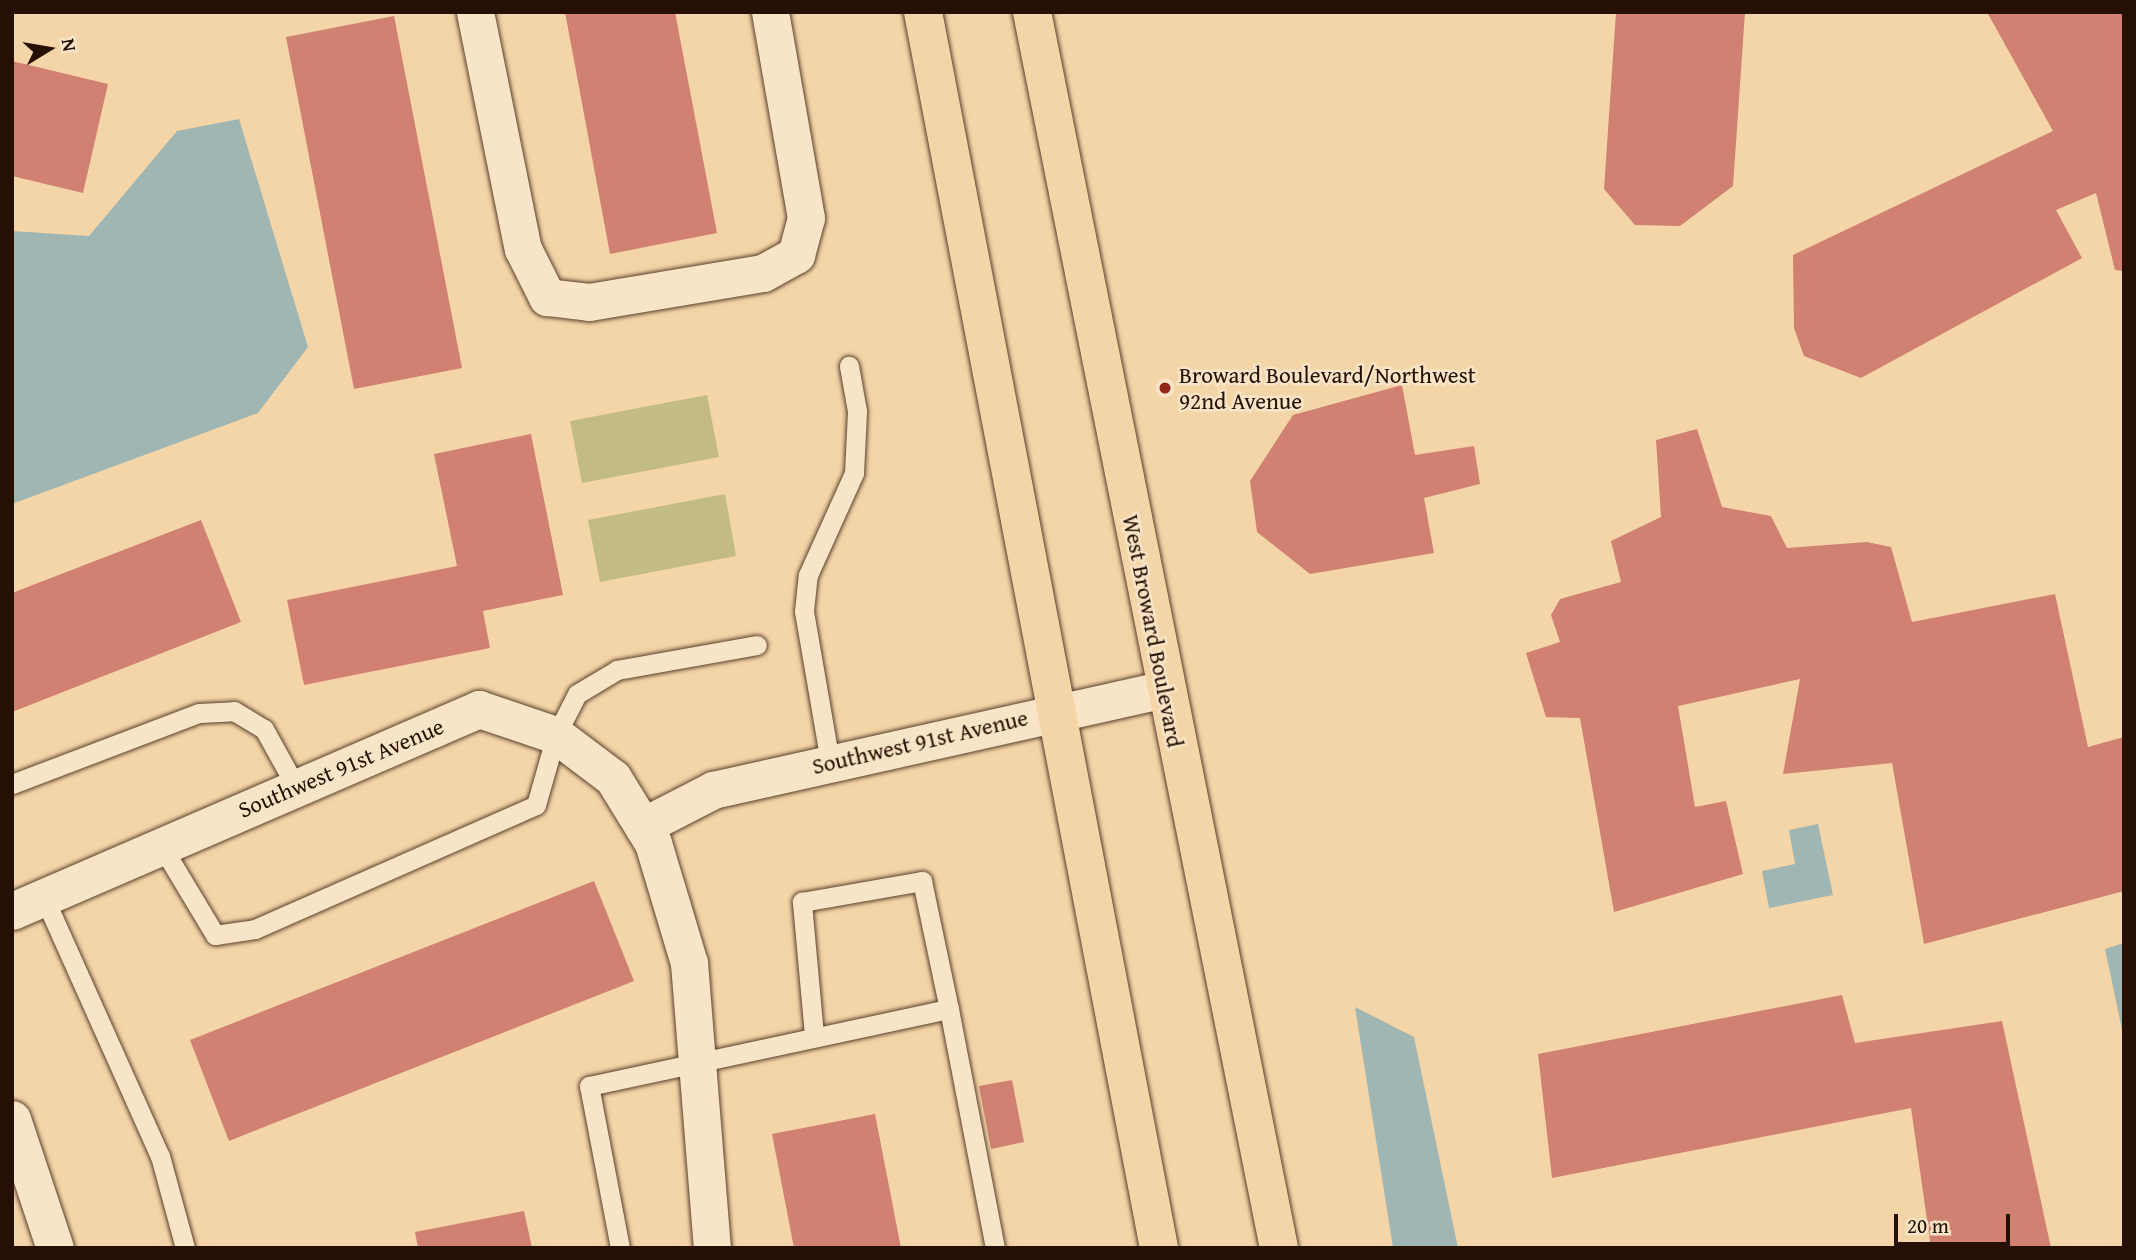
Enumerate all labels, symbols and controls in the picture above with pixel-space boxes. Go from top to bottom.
north arrow [14,14,84,84]
text: N [55,36,85,54]
place label: Broward Boulevard/Northwest 92nd Avenue [1179,361,1476,415]
marker: Broward Boulevard/Northwest 92nd Avenue [1157,380,1173,396]
street label: West Broward Boulevard [1117,512,1189,750]
street label: Southwest 91st Avenue [809,704,1031,780]
street label: Southwest 91st Avenue [234,712,448,824]
scale bar [1898,1200,2014,1244]
text: 20 m [1907,1210,1949,1241]

